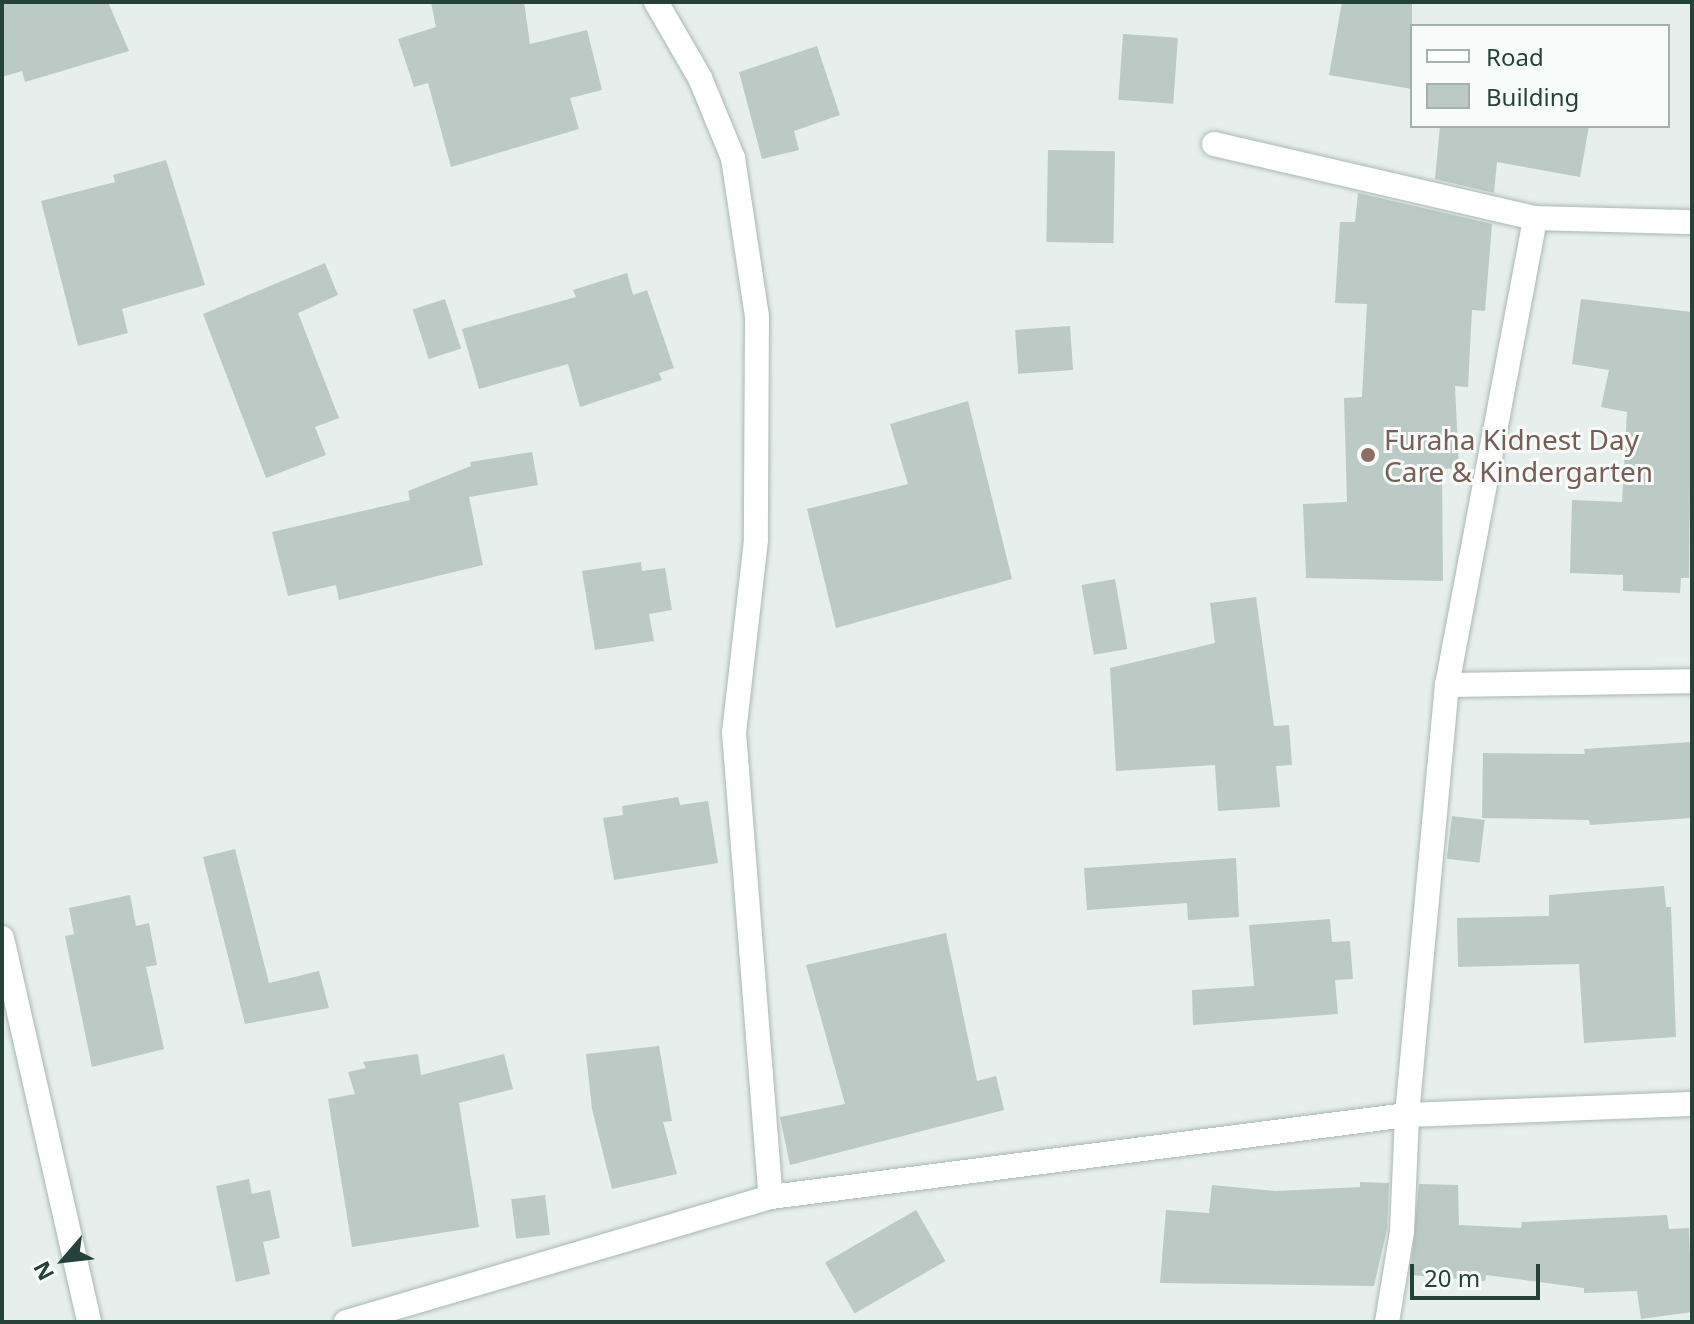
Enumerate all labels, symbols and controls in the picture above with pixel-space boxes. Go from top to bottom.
legend [1410,24,1670,128]
text: Road [1486,40,1544,73]
text: Building [1486,80,1579,113]
place label: Furaha Kidnest Day Care & Kindergarten [1384,422,1653,488]
marker: Furaha Kidnest Day Care & Kindergarten [1359,446,1377,464]
north arrow [24,1220,104,1300]
scale bar [1414,1248,1544,1298]
text: N [25,1256,60,1286]
text: 20 m [1424,1261,1480,1294]

